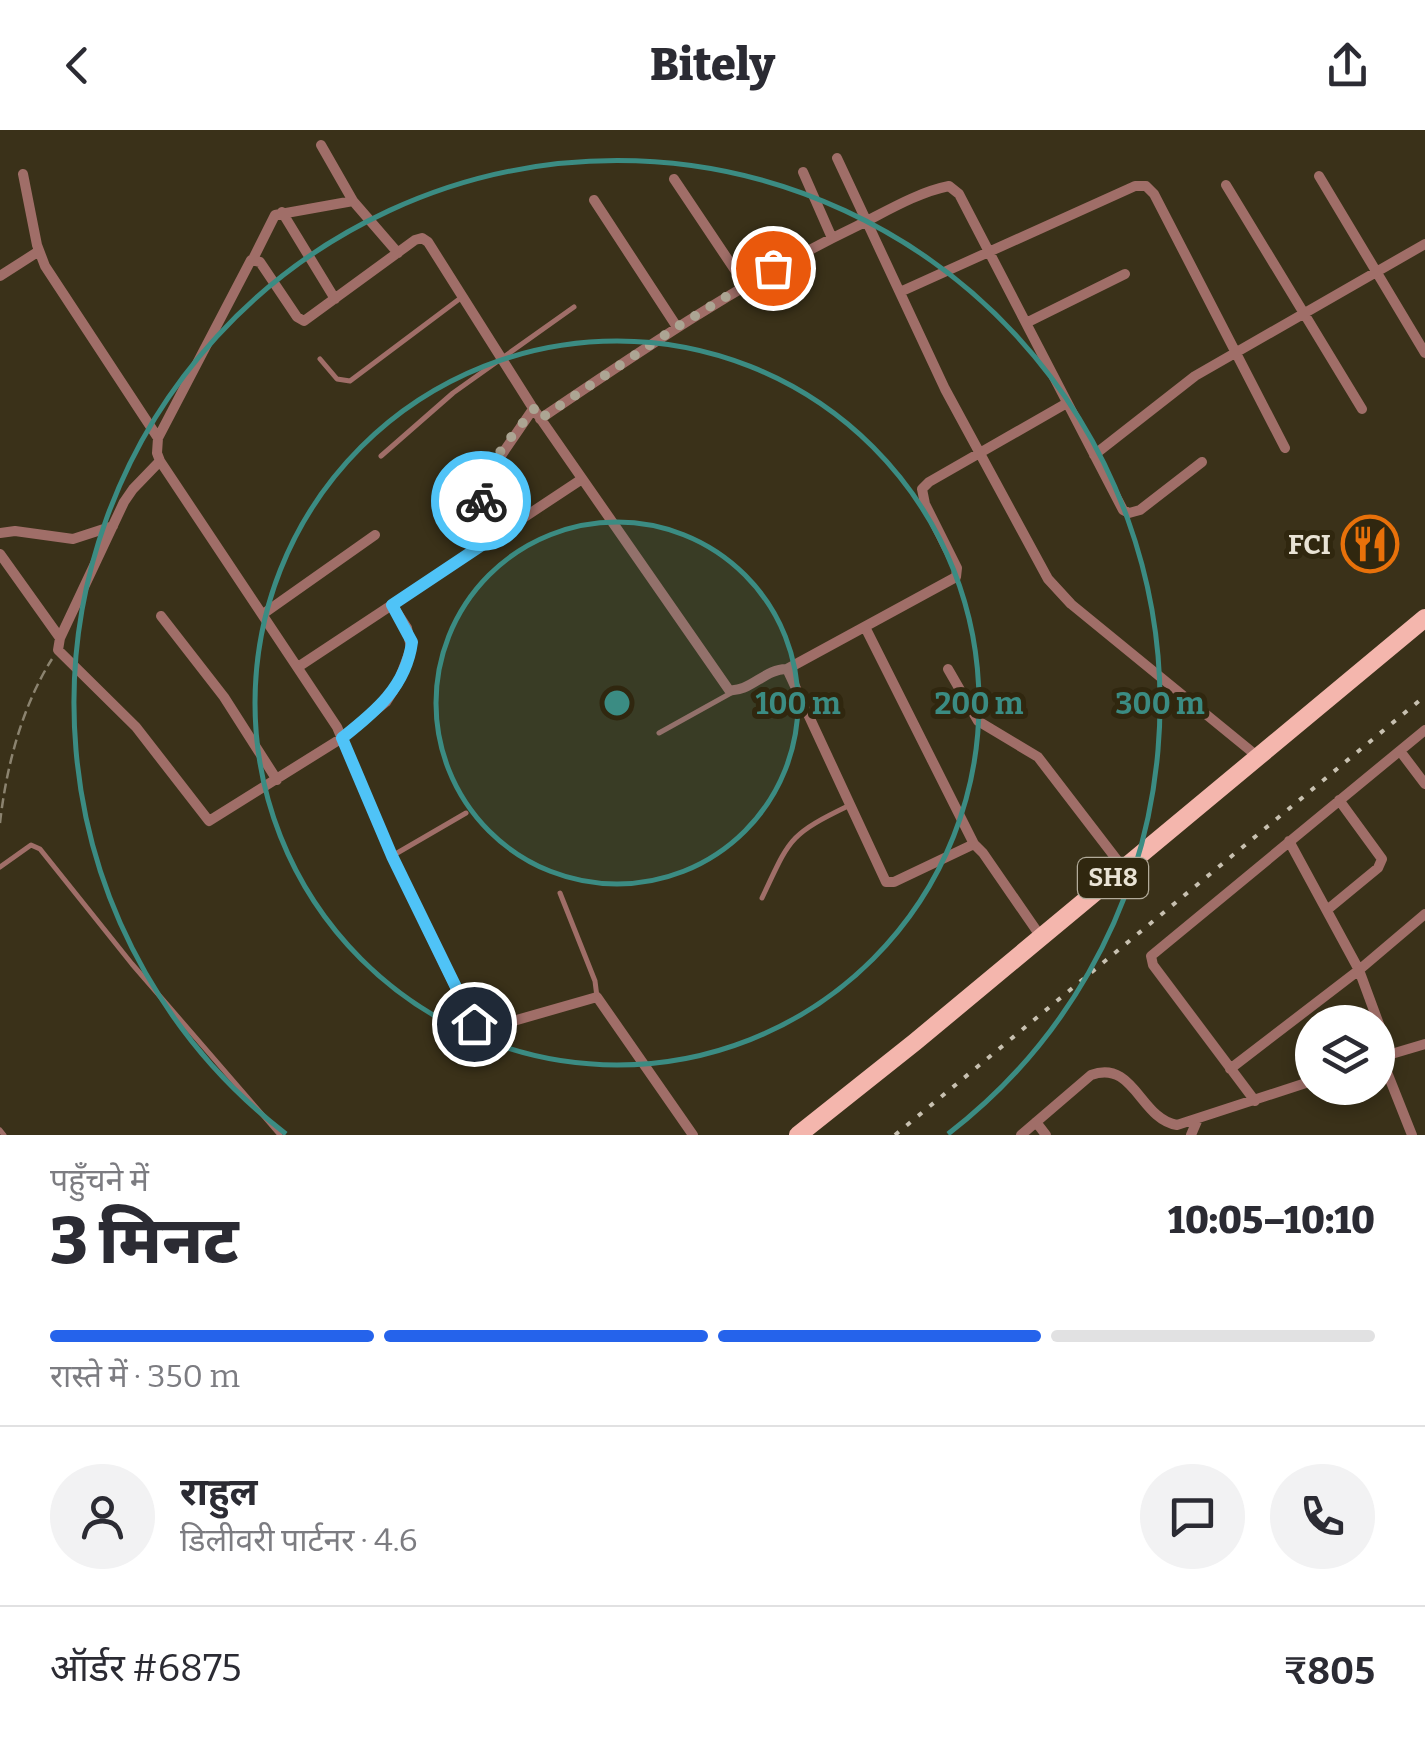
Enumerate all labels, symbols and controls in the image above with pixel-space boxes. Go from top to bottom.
icon: back [50,38,105,93]
text: Bitely [650,38,775,92]
icon: share [1320,38,1375,93]
pin [731,226,816,311]
icon: bag [746,241,801,296]
courier [431,451,531,551]
icon: bike [454,474,509,529]
restaurant icon: FCI [1340,514,1400,574]
place label: FCI [1288,528,1331,561]
centre of rings [599,685,635,721]
text: 100 m [755,686,841,722]
text: 200 m [934,686,1024,722]
text: 300 m [1115,686,1205,722]
road number: SH8 [1078,858,1148,898]
pin [432,982,517,1067]
icon: home [447,997,502,1052]
map controls [1295,1005,1395,1105]
button: layers [1295,1005,1395,1105]
text: पहुँचने में [50,1161,149,1199]
text: 10:05–10:10 [1168,1197,1375,1243]
text: 3 मिनट [50,1202,239,1280]
text: रास्ते में · 350 m [50,1357,240,1395]
button: person [50,1464,155,1569]
button: chat [1140,1464,1245,1569]
button: phone [1270,1464,1375,1569]
text: राहुल [180,1469,257,1515]
text: डिलीवरी पार्टनर · 4.6 [180,1521,417,1559]
text: ऑर्डर #6875 [50,1645,242,1691]
text: ₹805 [1283,1648,1375,1694]

